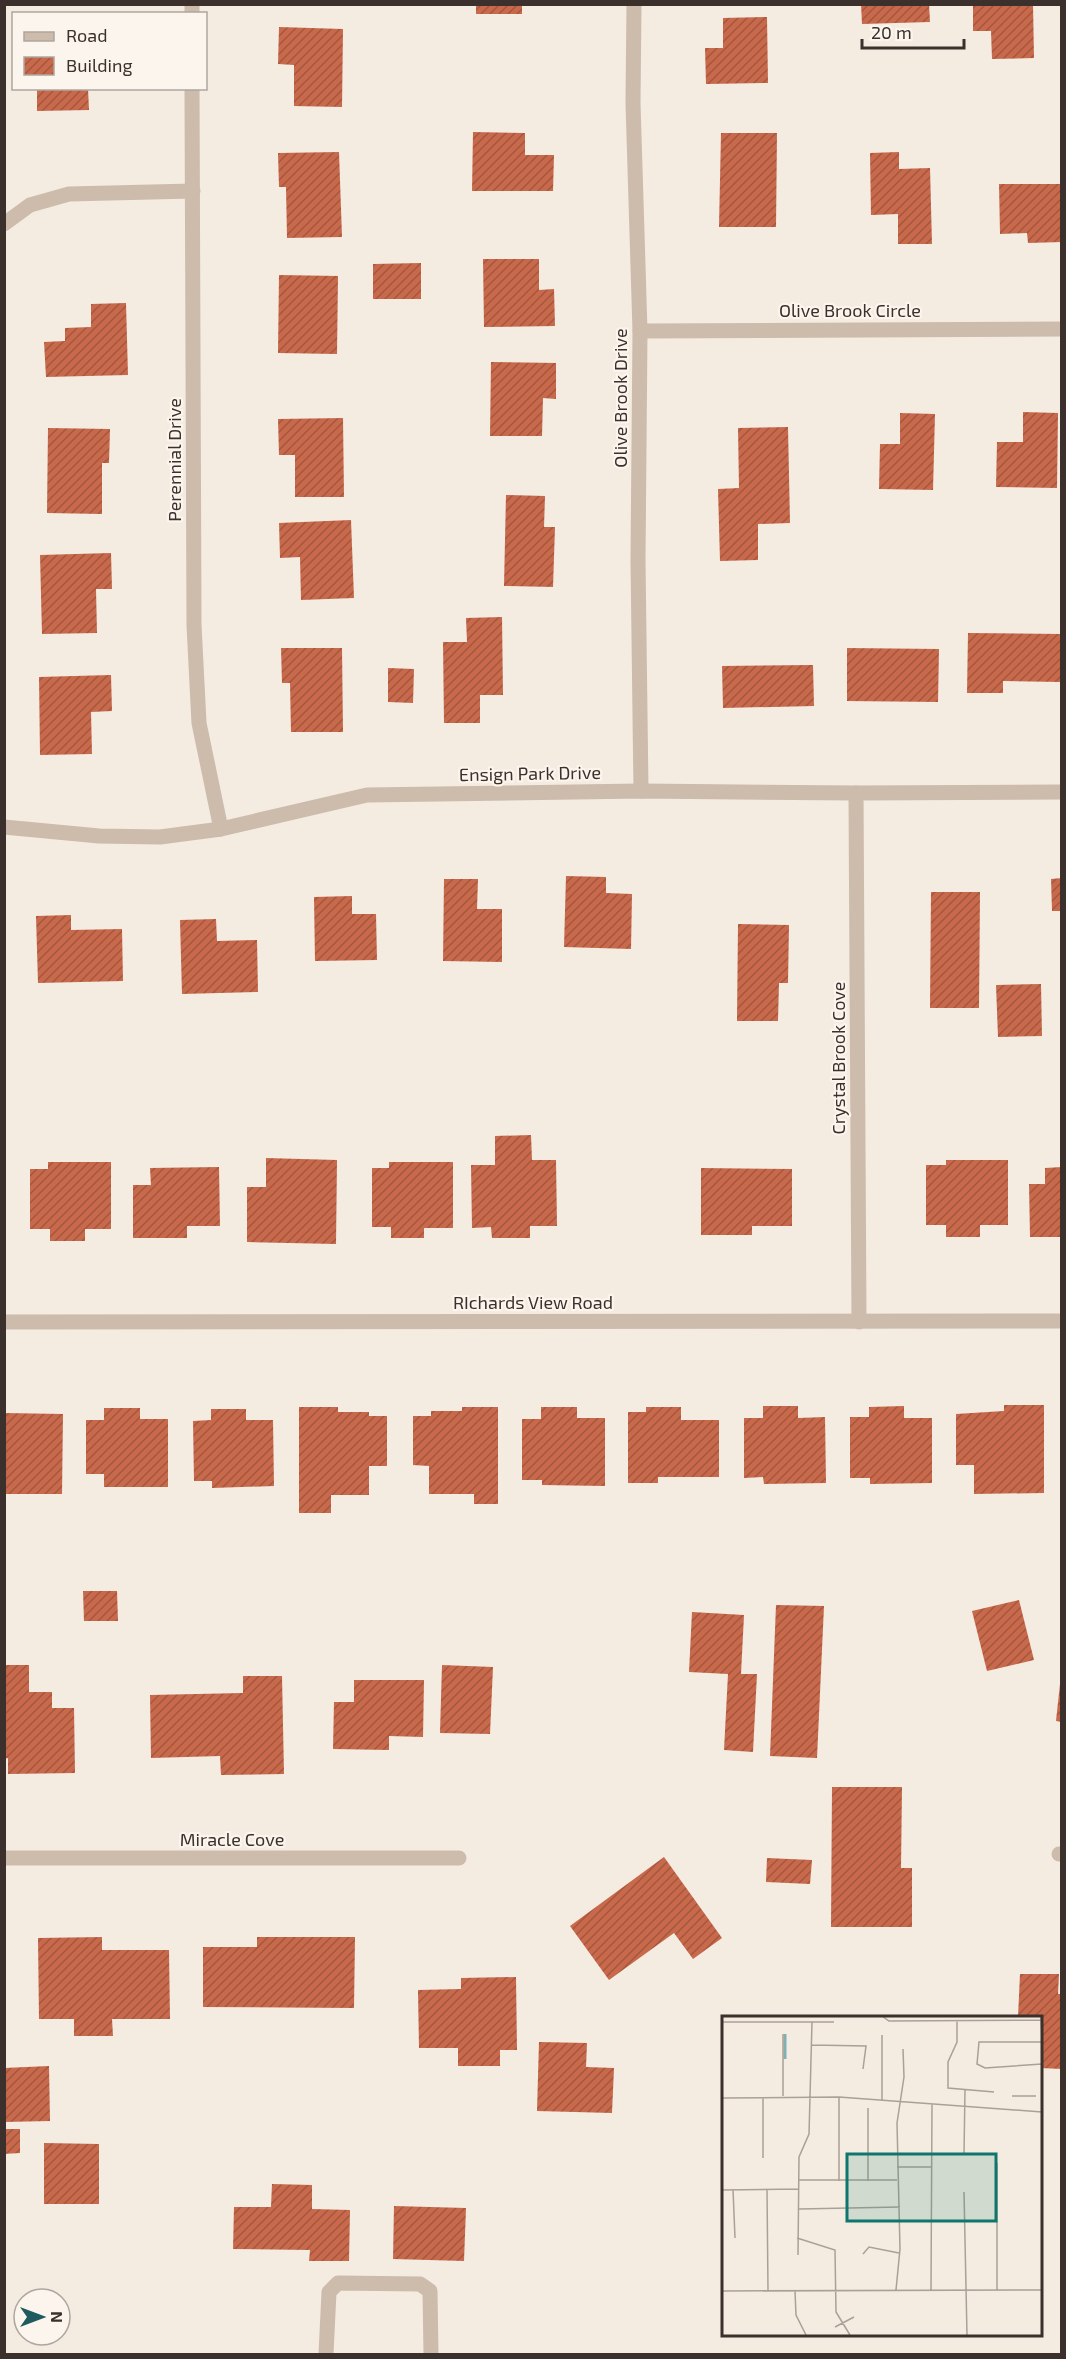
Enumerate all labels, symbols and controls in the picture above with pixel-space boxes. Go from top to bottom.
legend [12,12,207,90]
scale bar [862,12,964,50]
text: 20 m [871,21,912,43]
text: Road [66,24,107,46]
text: Building [66,54,133,76]
street label: Olive Brook Circle [779,299,921,321]
street label: Olive Brook Drive [609,328,631,468]
street label: Perennial Drive [163,398,185,522]
street label: Ensign Park Drive [459,761,601,785]
street label: Crystal Brook Cove [827,982,849,1134]
street label: RIchards View Road [453,1291,613,1313]
street label: Miracle Cove [180,1828,284,1850]
inset map [722,2016,1042,2335]
north arrow [12,2287,72,2347]
text: N [48,2311,67,2323]

